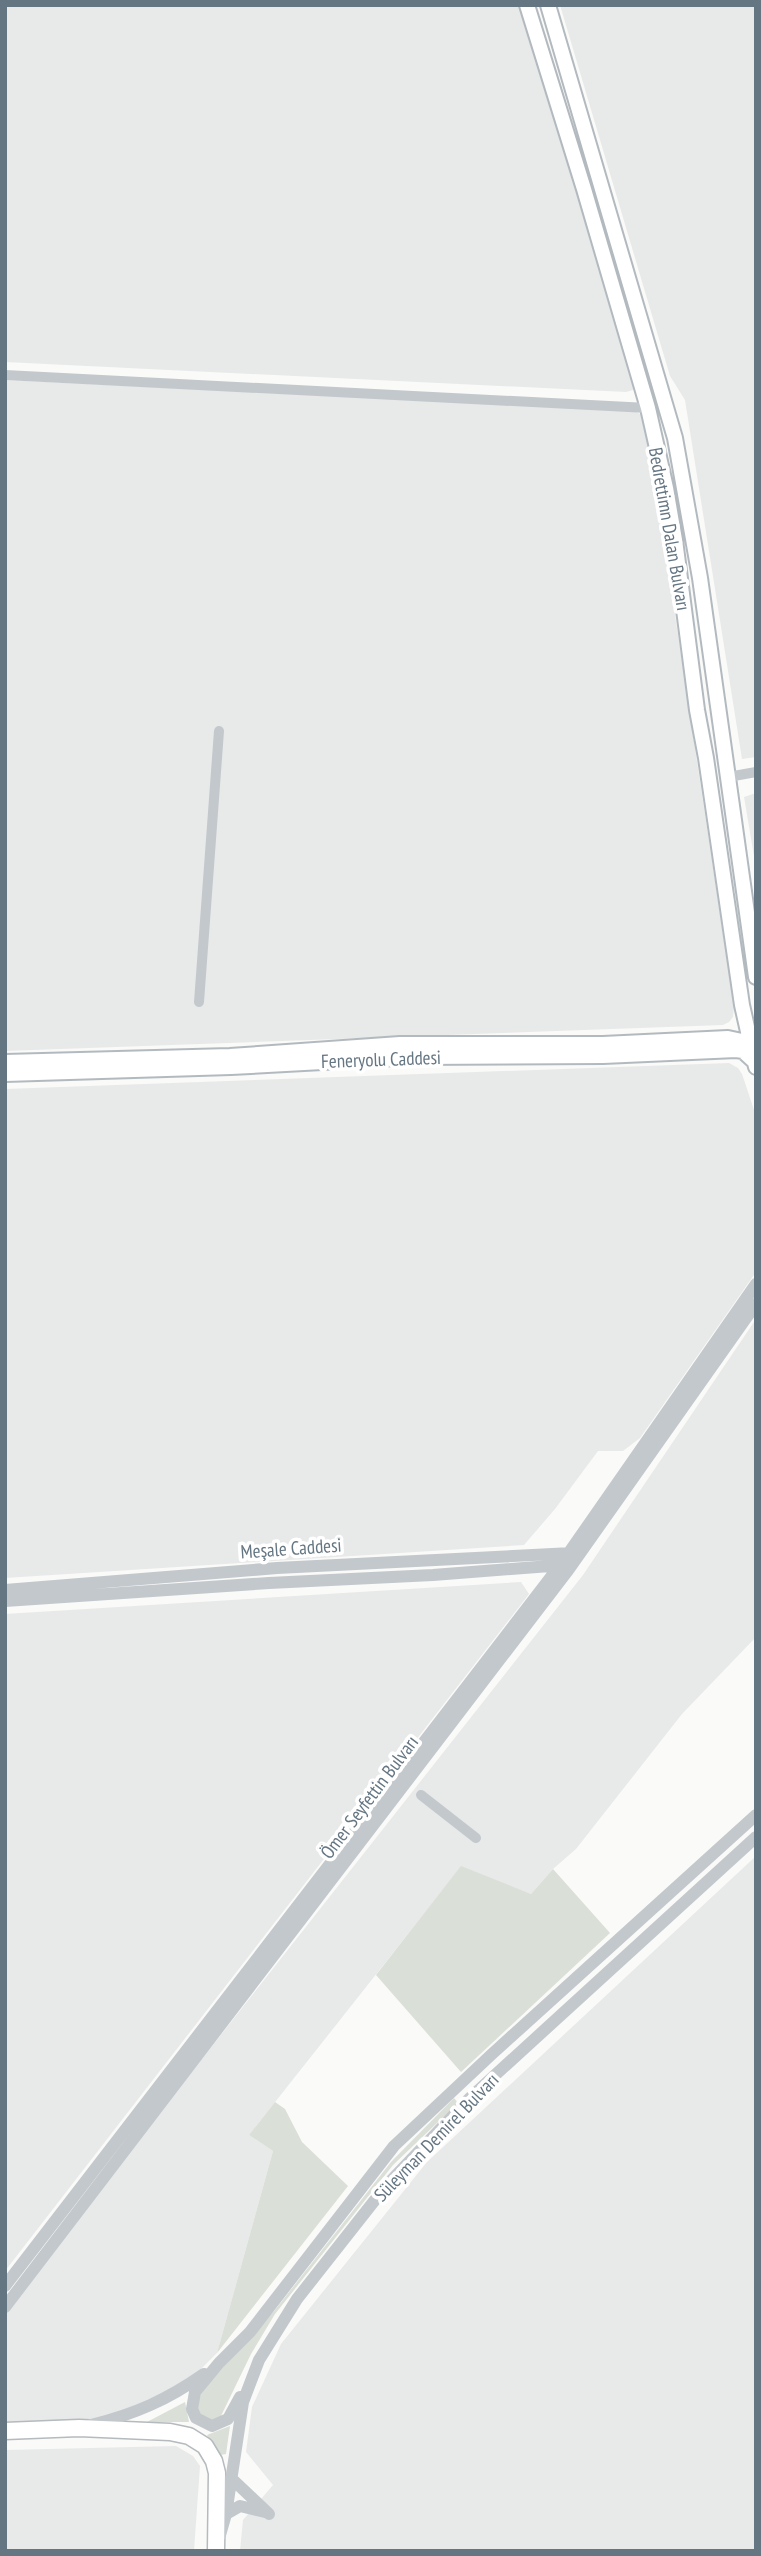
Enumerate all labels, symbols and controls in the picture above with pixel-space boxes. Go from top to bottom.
street label: Bedrettimn Dalan Bulvarı [644,446,696,612]
street label: Feneryolu Caddesi [321,1045,441,1073]
street label: Meşale Caddesi [240,1532,342,1564]
street label: Ömer Seyfettin Bulvarı [315,1731,423,1863]
street label: Süleyman Demirel Bulvarı [368,2068,504,2206]

